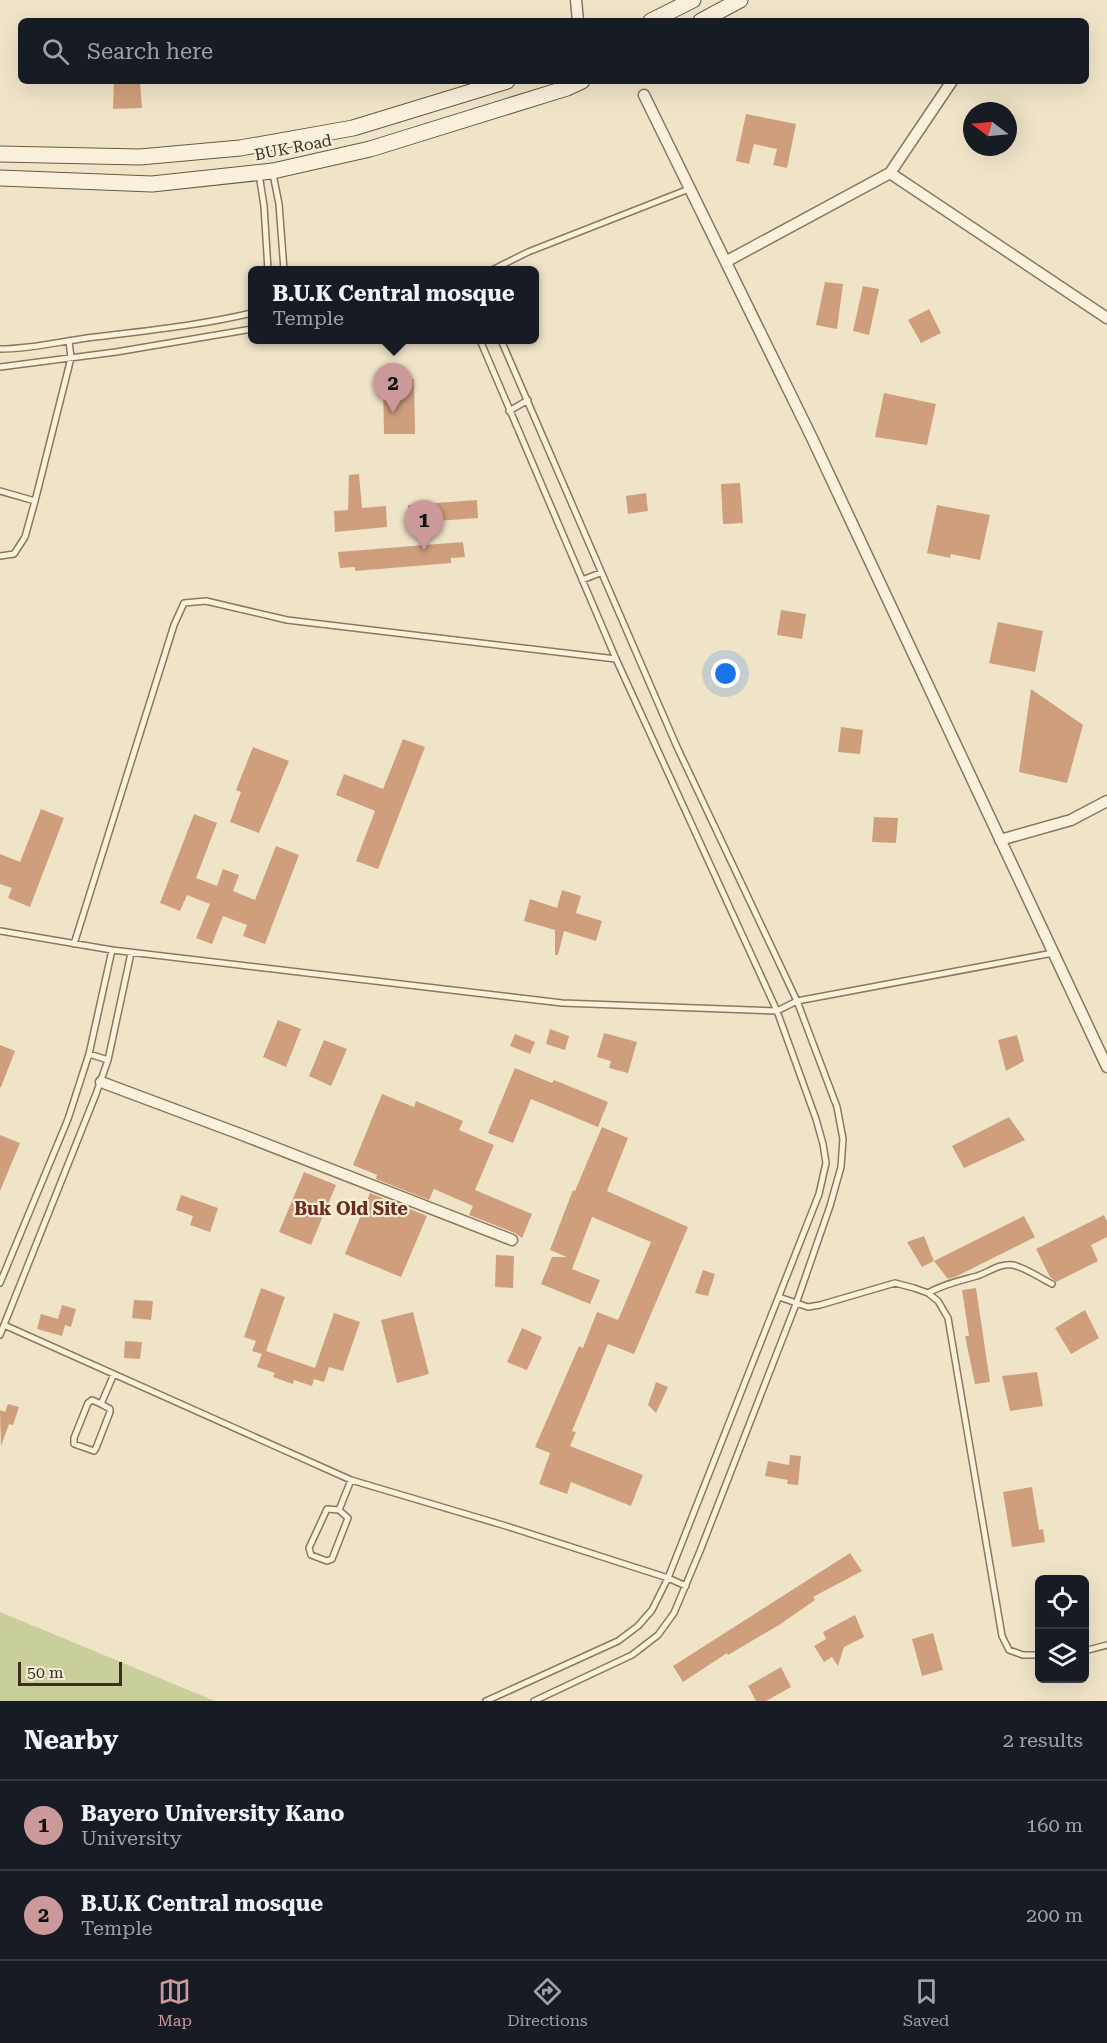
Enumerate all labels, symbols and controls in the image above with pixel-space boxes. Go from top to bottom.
search box [18,18,1089,84]
icon: search [39,35,72,68]
text: Search here [87,39,213,64]
north arrow [963,102,1017,156]
street label: BUK Road [253,131,333,164]
popup [248,266,539,344]
text: B.U.K Central mosque [272,281,515,306]
text: Temple [272,306,344,330]
pin: 2 [374,364,412,413]
pin: 1 [404,500,444,550]
your location [711,659,740,688]
district label: Buk Old Site [294,1198,408,1219]
map controls [1035,1575,1089,1683]
button: locate [1035,1575,1089,1629]
button: layers [1035,1629,1089,1683]
scale bar [18,1659,122,1686]
text: 50 m [27,1663,64,1682]
text: Nearby [24,1725,118,1755]
text: 2 results [1003,1728,1083,1752]
text: Bayero University Kano [81,1801,344,1826]
text: 1 [38,1813,49,1837]
text: 160 m [1026,1813,1083,1837]
text: University [81,1826,182,1850]
text: B.U.K Central mosque [81,1891,323,1916]
text: 2 [38,1903,49,1927]
text: 200 m [1026,1903,1083,1927]
text: Temple [81,1916,153,1940]
tab: Map [158,1975,192,2030]
tab: Directions [507,1975,588,2030]
tab: Saved [903,1975,949,2030]

